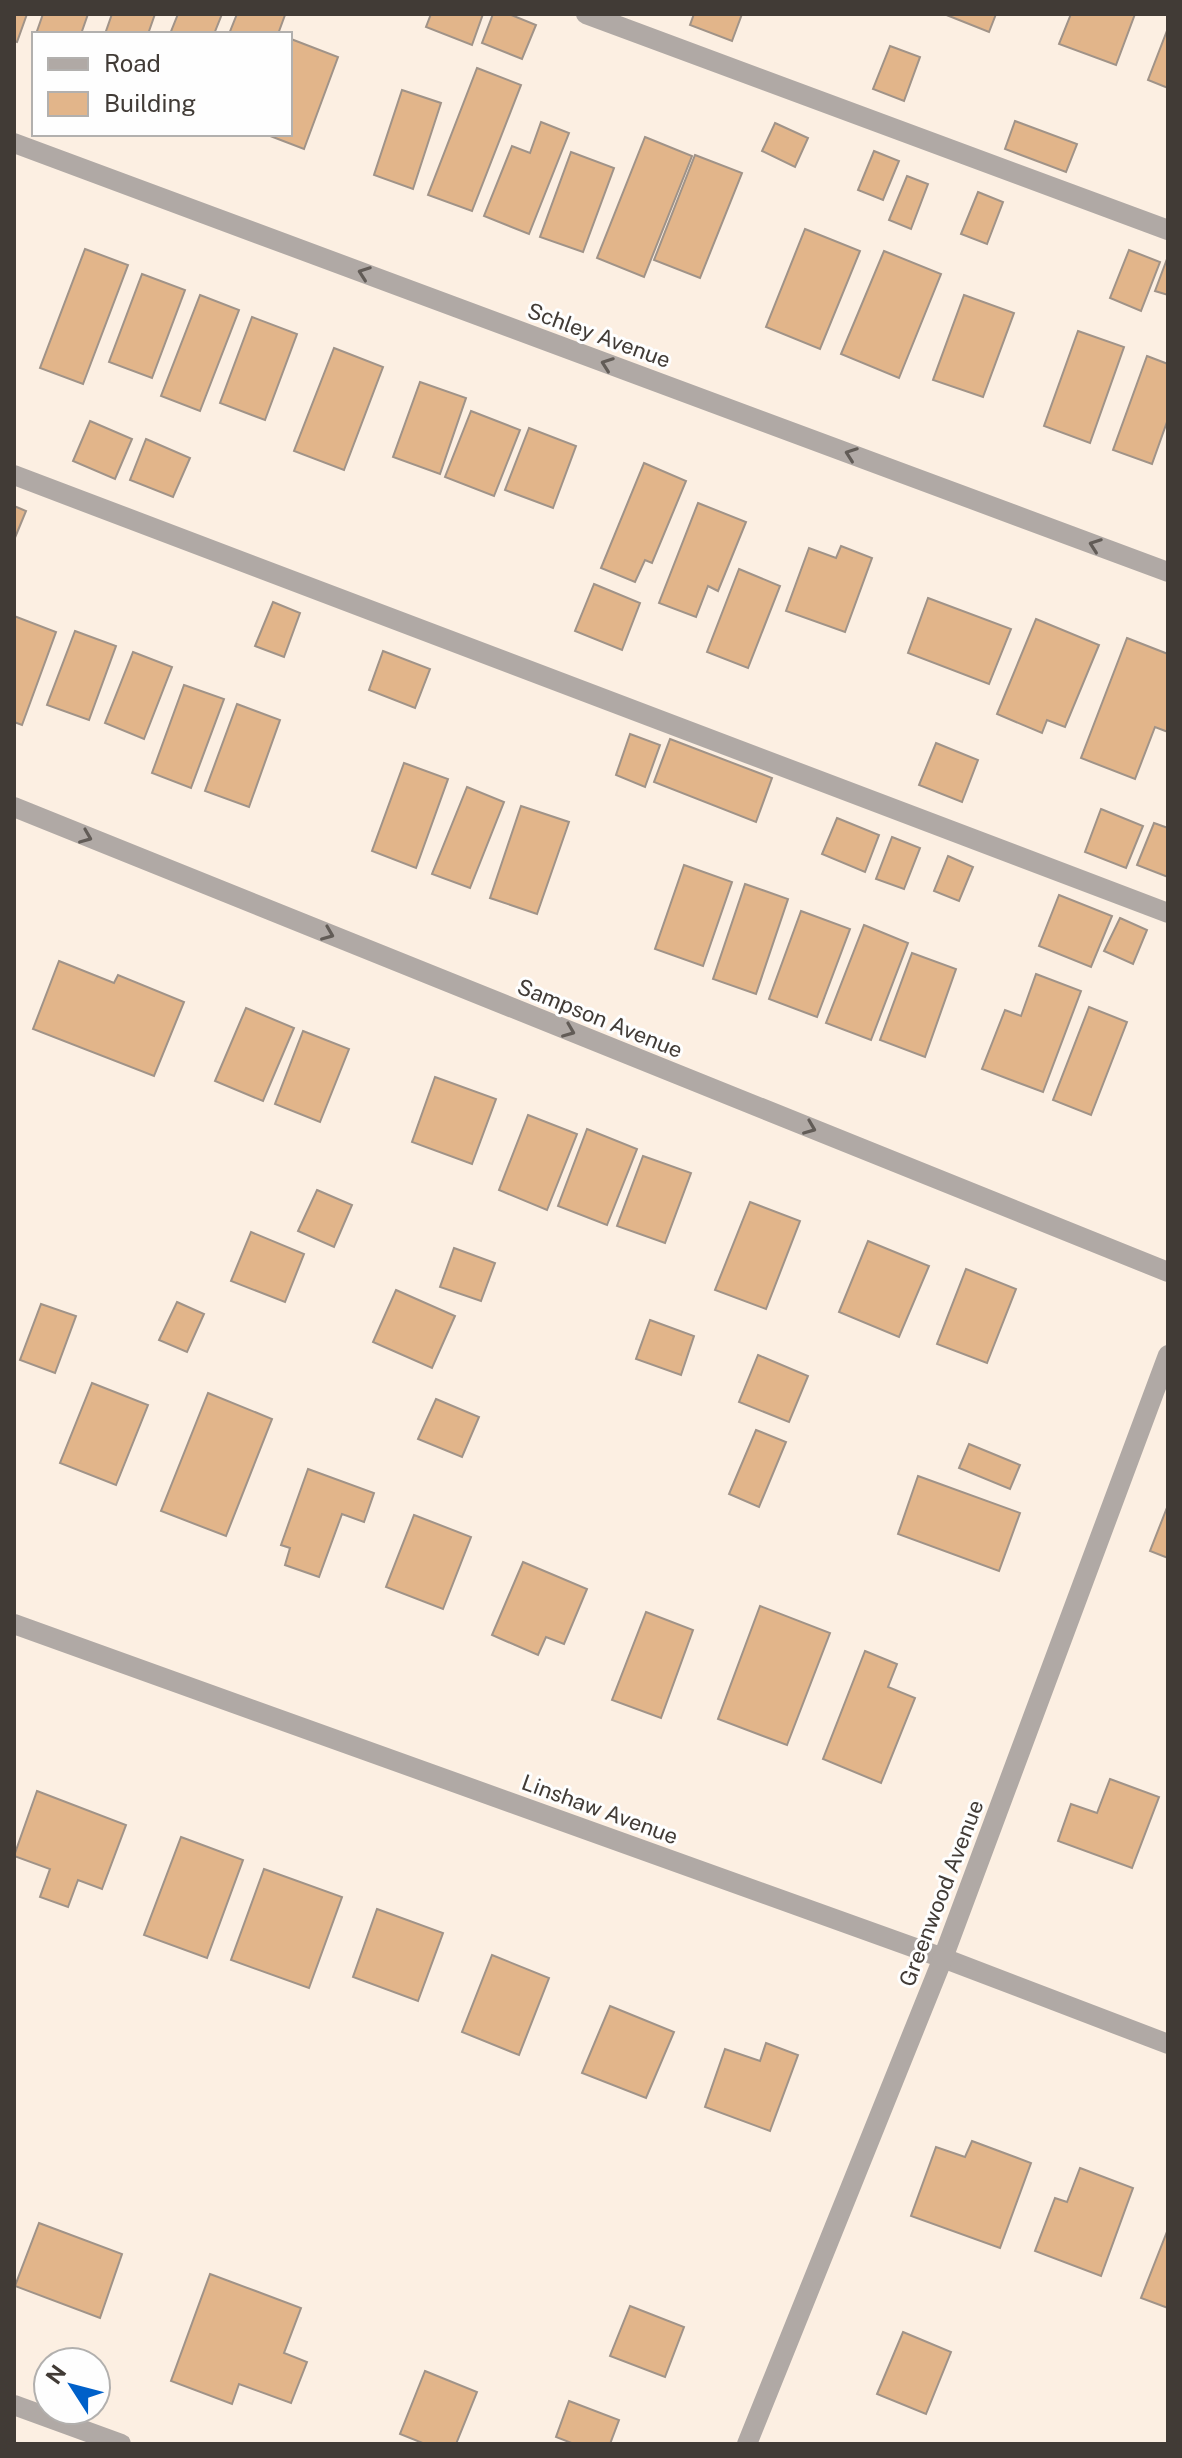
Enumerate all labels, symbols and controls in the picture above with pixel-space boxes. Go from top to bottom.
legend [32,32,292,136]
text: Road [104,49,161,77]
text: Building [104,89,196,117]
one-way arrow [358,266,372,283]
street label: Schley Avenue [524,297,674,373]
one-way arrow [601,357,615,374]
one-way arrow [845,447,859,464]
one-way arrow [1089,538,1103,555]
one-way arrow [78,827,92,843]
one-way arrow [319,924,334,940]
street label: Sampson Avenue [514,973,686,1063]
one-way arrow [561,1021,575,1038]
one-way arrow [802,1118,816,1135]
street label: Linshaw Avenue [518,1769,682,1849]
street label: Greenwood Avenue [893,1796,989,1990]
north arrow [32,2346,112,2426]
text: N [40,2360,71,2389]

